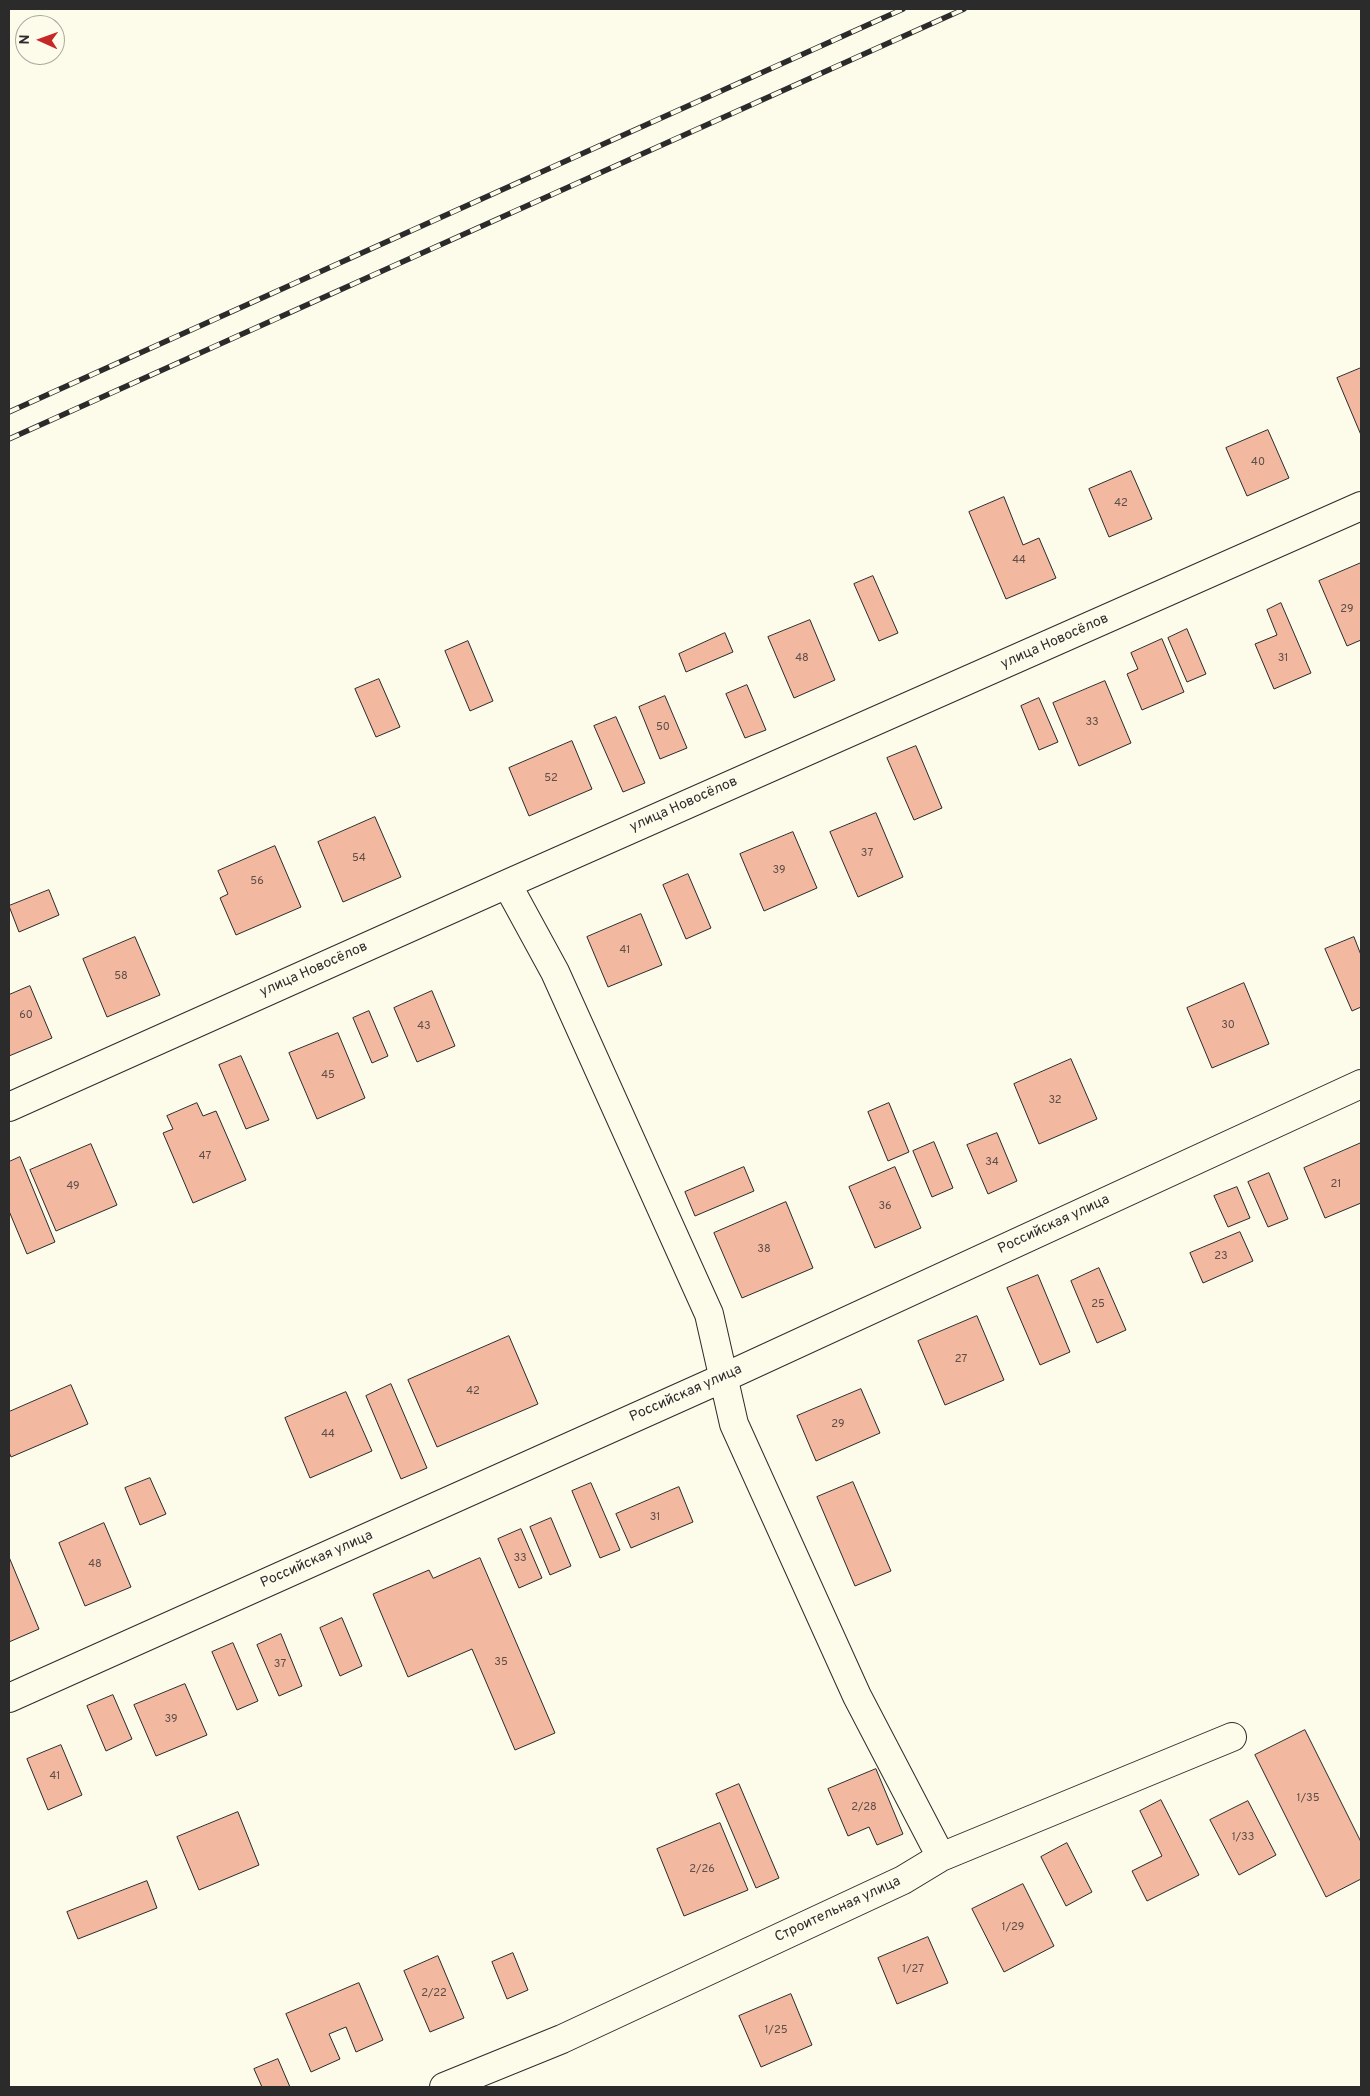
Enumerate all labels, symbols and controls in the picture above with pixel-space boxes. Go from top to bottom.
north arrow [15,15,65,65]
text: N [17,34,34,45]
house number: 40 [1251,456,1265,470]
house number: 42 [1114,497,1128,511]
house number: 44 [1012,554,1026,568]
house number: 29 [1340,603,1354,617]
street label: улица Новосёлов [999,611,1111,673]
house number: 48 [795,652,809,666]
house number: 31 [1278,652,1288,666]
house number: 33 [1085,716,1099,730]
house number: 50 [656,721,670,735]
house number: 52 [544,772,558,786]
street label: улица Новосёлов [628,774,740,836]
house number: 37 [861,847,873,861]
house number: 54 [352,852,366,866]
house number: 39 [773,864,785,878]
house number: 56 [250,875,264,889]
street label: улица Новосёлов [258,939,370,1001]
house number: 41 [620,944,630,958]
house number: 58 [114,970,128,984]
house number: 60 [19,1009,33,1023]
house number: 30 [1221,1019,1235,1033]
house number: 43 [417,1020,431,1034]
house number: 45 [321,1069,335,1083]
house number: 32 [1048,1094,1062,1108]
house number: 47 [199,1150,211,1164]
house number: 34 [985,1156,999,1170]
house number: 21 [1331,1178,1341,1192]
house number: 49 [66,1180,80,1194]
street label: Российская улица [995,1192,1113,1258]
house number: 36 [878,1200,892,1214]
house number: 38 [757,1243,771,1257]
house number: 23 [1214,1250,1228,1264]
house number: 25 [1091,1298,1105,1312]
house number: 27 [955,1353,967,1367]
street label: Российская улица [627,1362,745,1426]
house number: 42 [466,1385,480,1399]
house number: 29 [831,1418,845,1432]
house number: 44 [321,1428,335,1442]
house number: 31 [650,1511,660,1525]
street label: Российская улица [258,1528,376,1592]
house number: 33 [513,1552,527,1566]
house number: 48 [88,1558,102,1572]
house number: 35 [494,1656,508,1670]
house number: 37 [274,1658,286,1672]
house number: 39 [165,1713,177,1727]
house number: 41 [50,1770,60,1784]
house number: 1/35 [1297,1792,1319,1806]
house number: 2/28 [851,1801,877,1815]
house number: 1/33 [1232,1831,1254,1845]
house number: 2/26 [689,1863,715,1877]
street label: Строительная улица [772,1873,904,1947]
house number: 1/29 [1002,1921,1024,1935]
house number: 1/27 [902,1963,924,1977]
house number: 2/22 [421,1987,447,2001]
house number: 1/25 [764,2024,788,2038]

